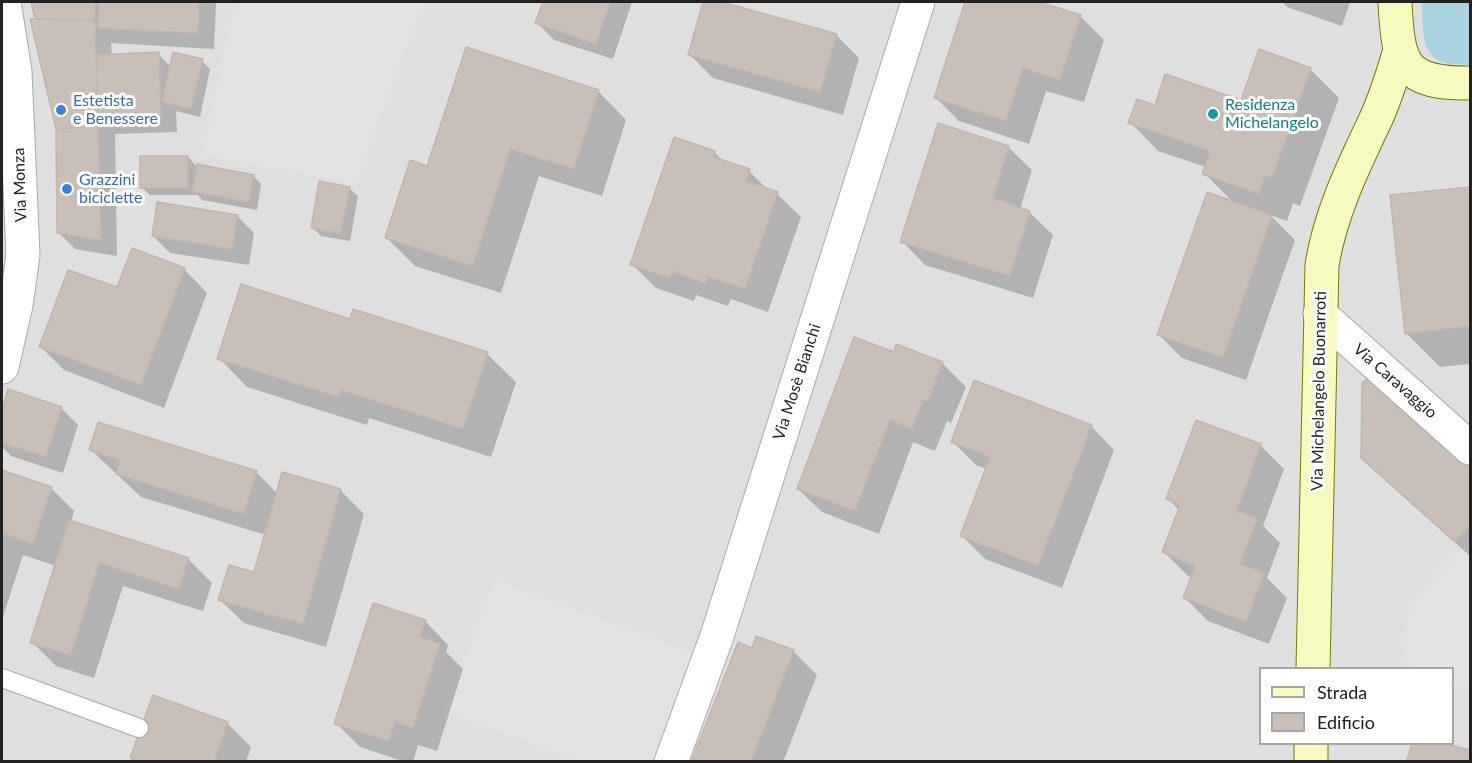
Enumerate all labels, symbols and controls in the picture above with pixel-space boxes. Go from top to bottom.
place label: Estetista e Benessere [73,91,158,129]
place label: Residenza Michelangelo [1225,95,1319,133]
marker: Estetista e Benessere [54,103,68,117]
marker: Residenza Michelangelo [1206,107,1220,121]
street label: Via Monza [9,147,31,223]
place label: Grazzini biciclette [79,170,142,208]
marker: Grazzini biciclette [60,182,74,196]
street label: Via Michelangelo Buonarroti [1308,291,1330,491]
street label: Via Mosè Bianchi [769,321,825,443]
street label: Via Caravaggio [1349,340,1441,422]
legend [1259,667,1454,745]
text: Strada [1317,681,1367,703]
text: Edificio [1317,711,1375,733]

